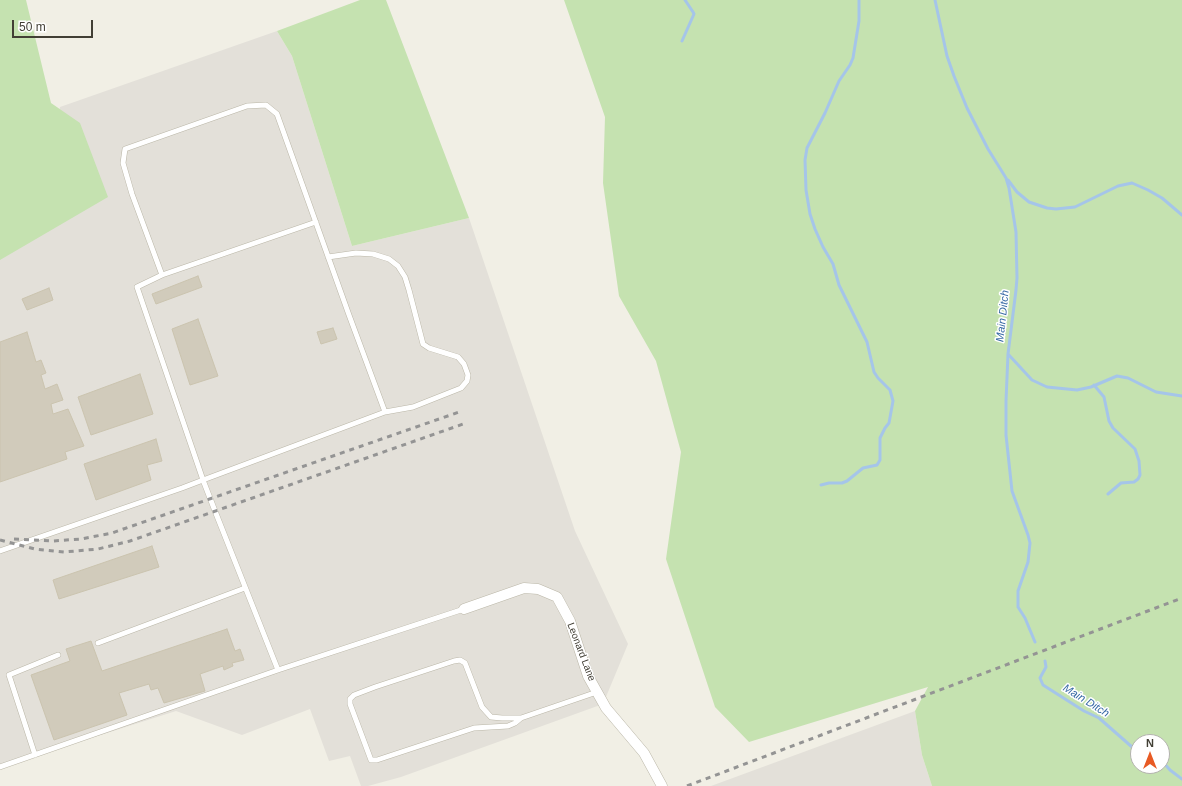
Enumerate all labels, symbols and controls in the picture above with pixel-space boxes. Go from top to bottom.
scale bar [14,12,95,38]
text: 50 m [19,20,46,34]
water label: Main Ditch [994,289,1012,343]
street label: Leonard Lane [564,621,598,683]
water label: Main Ditch [1060,682,1112,720]
north arrow [1130,734,1170,774]
text: N [1146,737,1154,749]

